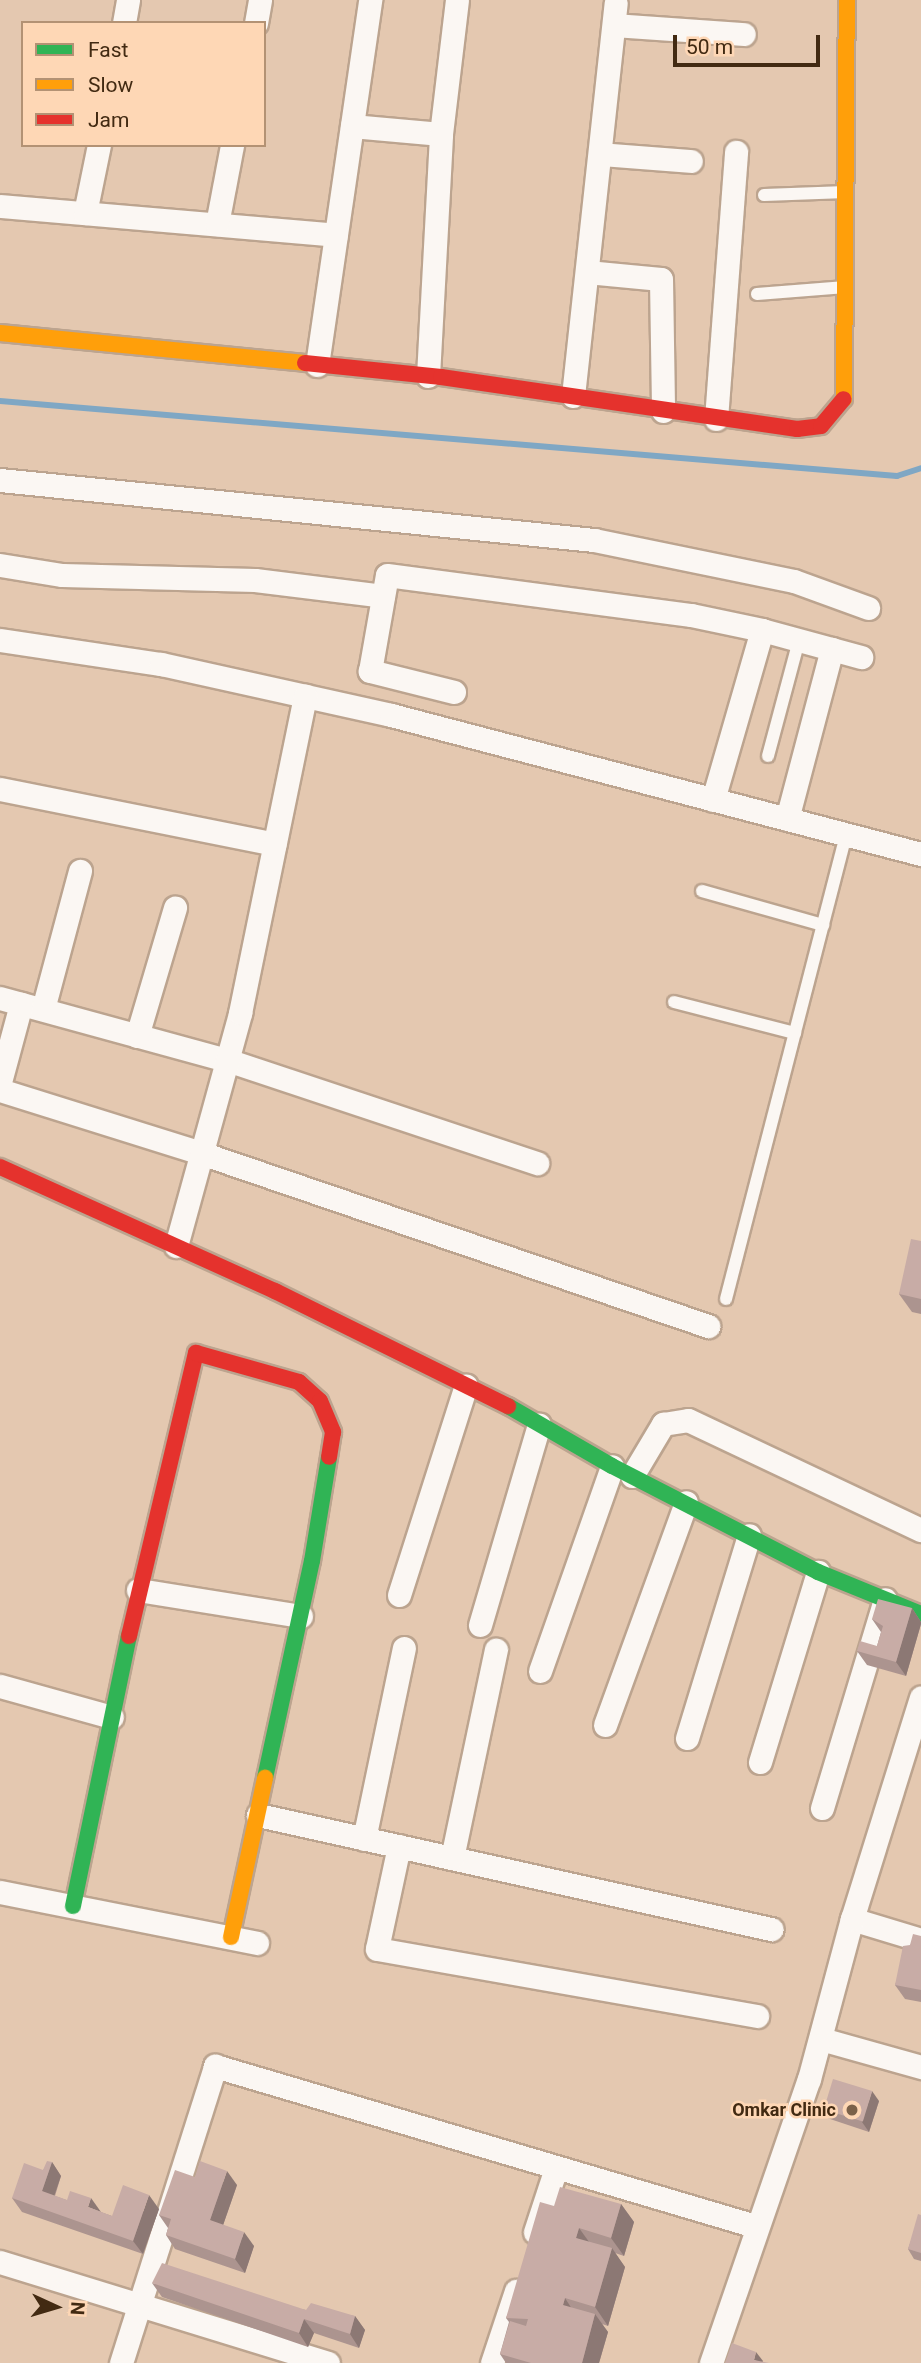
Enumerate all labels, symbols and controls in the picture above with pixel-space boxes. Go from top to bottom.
legend [21,21,266,147]
scale bar [676,21,823,65]
text: 50 m [686,35,733,59]
text: Fast [88,38,128,62]
text: Slow [88,73,133,97]
text: Jam [88,108,129,132]
place label: Omkar Clinic [732,2099,836,2121]
marker: Omkar Clinic [842,2100,862,2120]
north arrow [21,2272,91,2342]
text: N [66,2301,89,2316]

